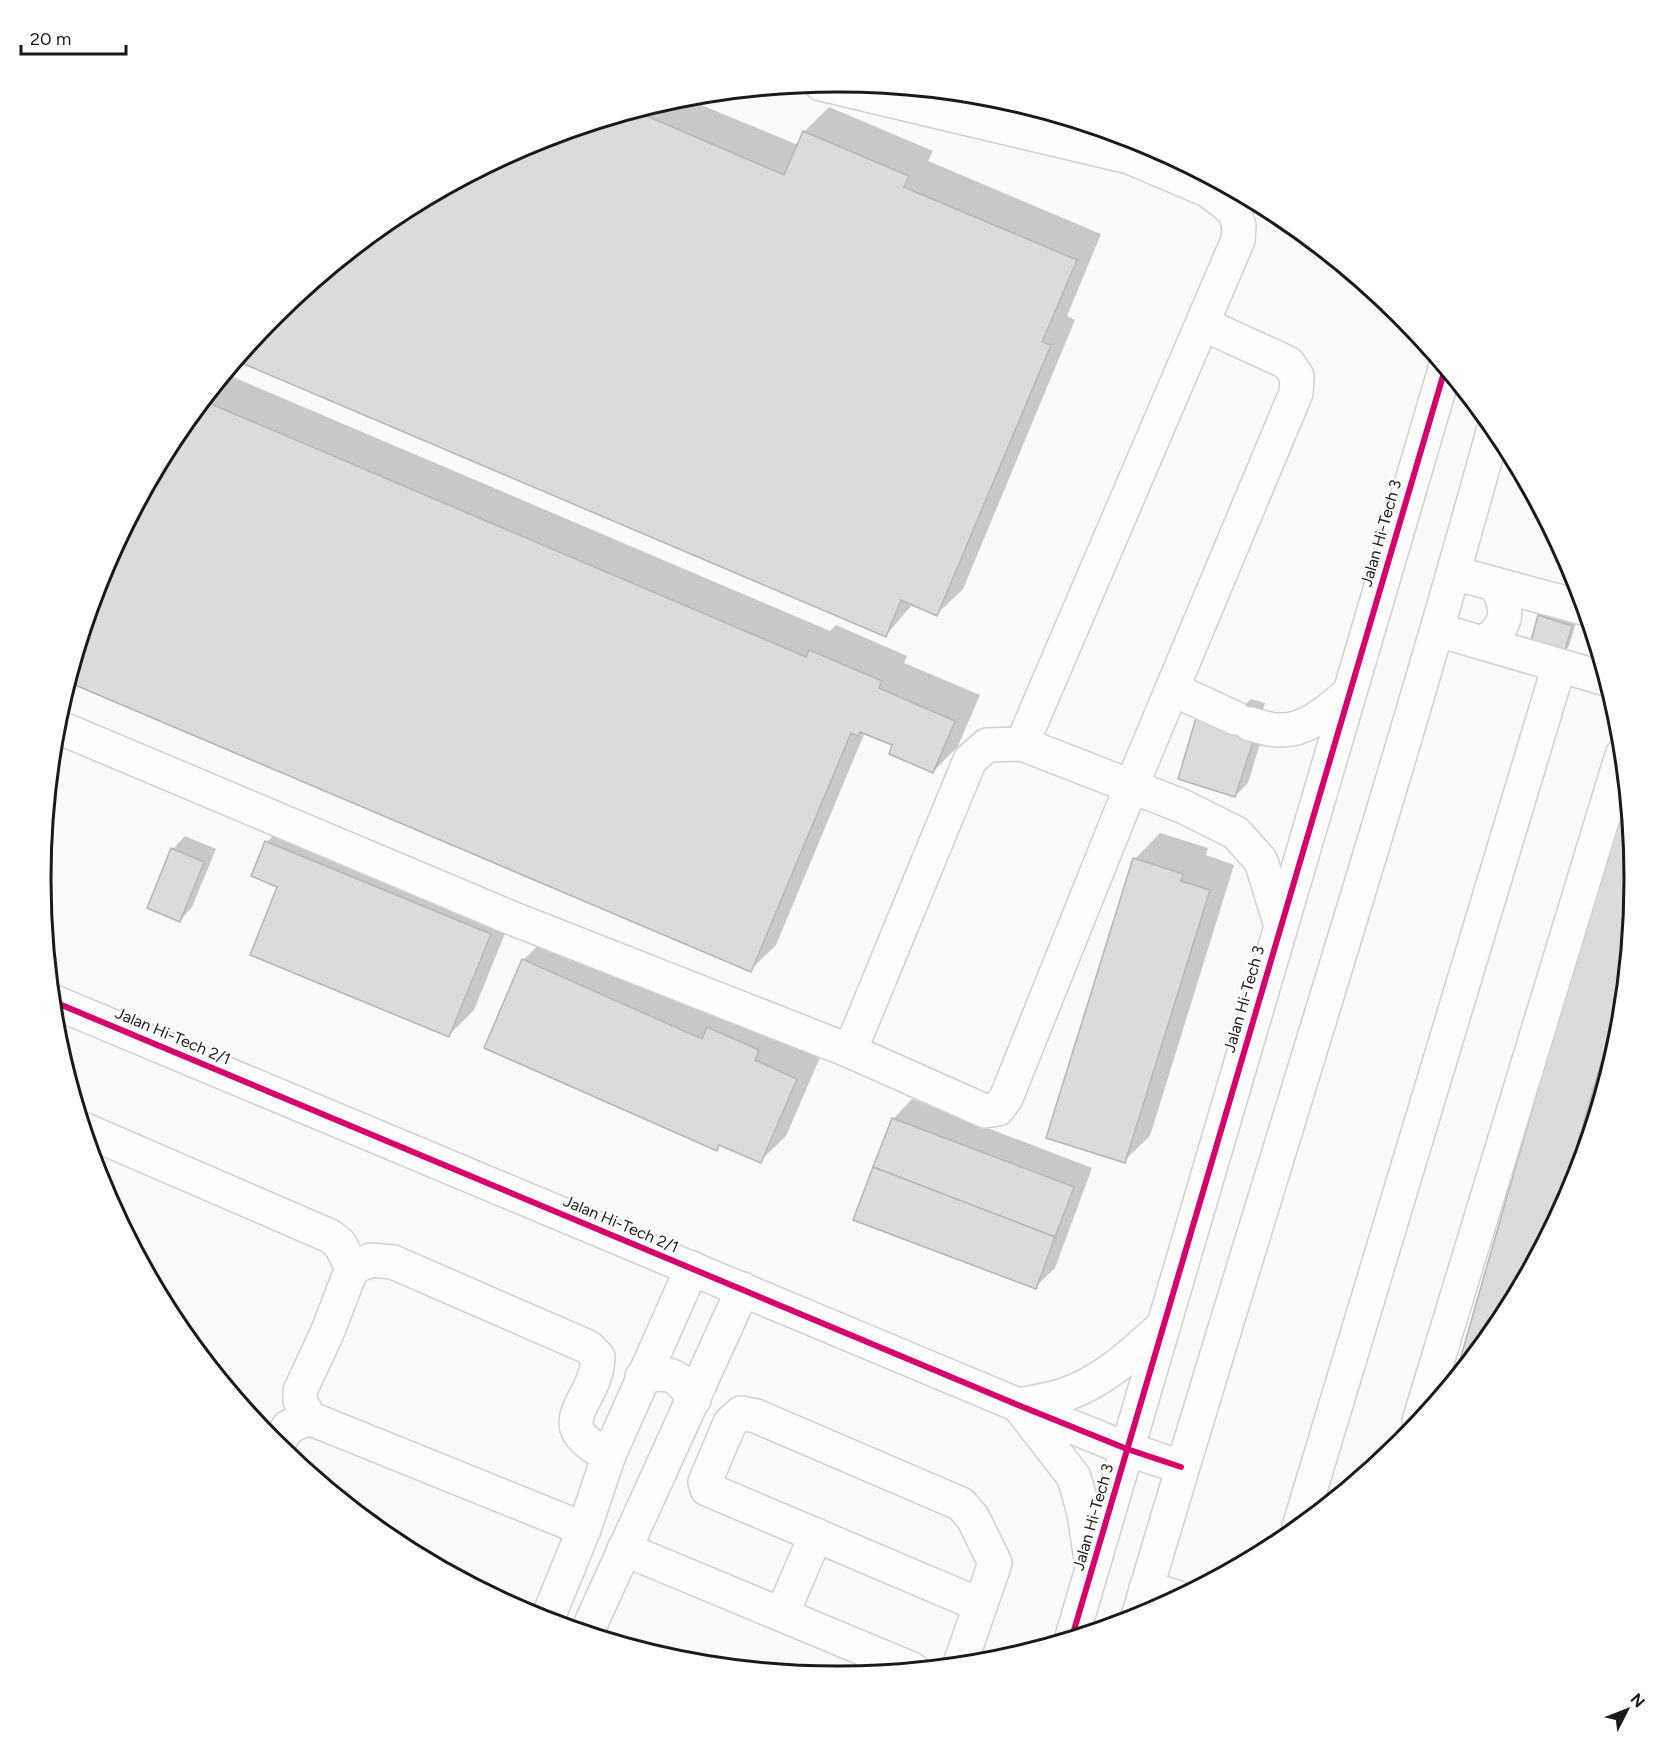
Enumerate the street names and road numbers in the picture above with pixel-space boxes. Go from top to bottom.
street label: Jalan Hi-Tech 3 [1357,477,1405,589]
street label: Jalan Hi-Tech 3 [1220,943,1268,1055]
street label: Jalan Hi-Tech 2/1 [113,1003,233,1069]
street label: Jalan Hi-Tech 2/1 [561,1191,681,1257]
street label: Jalan Hi-Tech 3 [1069,1461,1117,1573]

